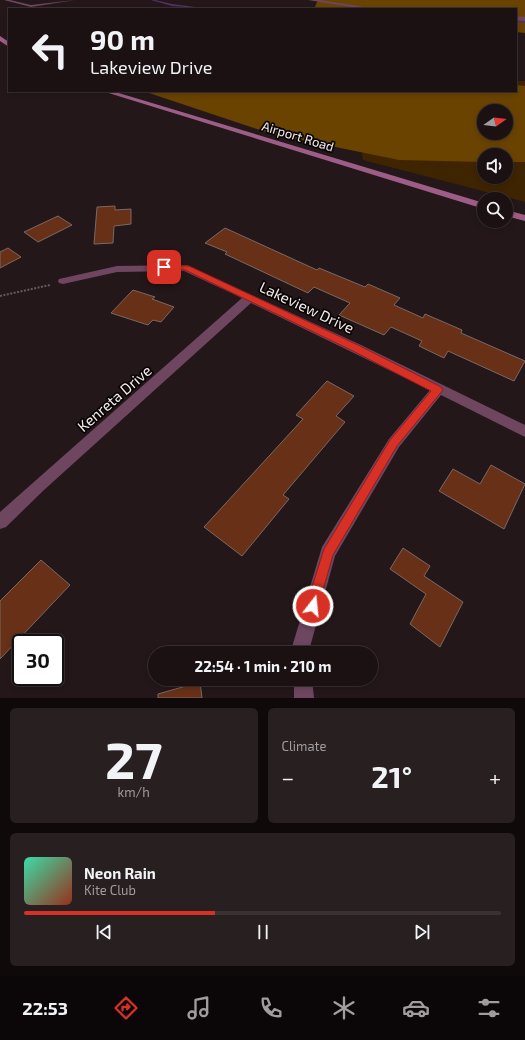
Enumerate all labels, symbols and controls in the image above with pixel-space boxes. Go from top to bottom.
text: 90 m [90,22,155,56]
icon: left [24,24,76,76]
text: Lakeview Drive [90,56,213,78]
north arrow [477,104,513,140]
map controls [477,104,513,228]
street label: Airport Road [260,117,336,155]
button: sound [477,148,513,184]
button: search [477,192,513,228]
pin [147,250,181,284]
icon: arrive [153,256,175,278]
street label: Lakeview Drive [257,277,357,337]
street label: Kenreta Drive [73,361,155,435]
position arrow [292,585,334,627]
speed limit sign: 30 [12,634,64,686]
text: 22:54 · 1 min · 210 m [195,657,331,675]
text: 27 [105,727,163,789]
text: Climate [282,738,326,754]
text: 21° [371,758,412,794]
text: − [282,764,294,790]
text: + [489,764,501,790]
text: km/h [118,784,150,800]
text: Neon Rain [84,864,156,882]
text: Kite Club [84,882,136,898]
icon: previous [93,921,115,943]
icon: pause [252,921,274,943]
icon: next [411,921,433,943]
icon: directions [112,994,140,1022]
icon: music [185,994,213,1022]
icon: phone [257,994,285,1022]
icon: climate [330,994,358,1022]
icon: car [402,994,430,1022]
icon: filters [475,994,503,1022]
text: 22:53 [22,997,68,1019]

